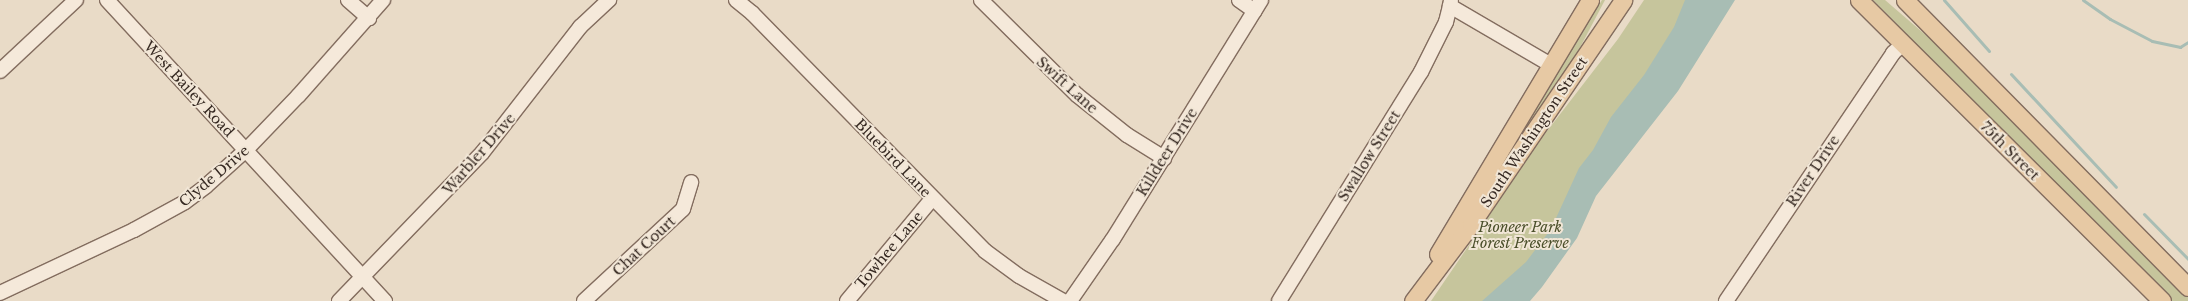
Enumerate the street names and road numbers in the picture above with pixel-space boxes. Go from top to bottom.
street label: West Bailey Road [140,38,238,140]
street label: Swift Lane [1033,53,1101,117]
street label: South Washington Street [1477,53,1591,211]
street label: Killdeer Drive [1133,105,1201,199]
street label: Swallow Street [1334,107,1404,205]
street label: Warbler Drive [439,110,519,198]
street label: Bluebird Lane [851,115,935,201]
street label: 75th Street [1977,118,2043,184]
street label: River Drive [1783,132,1843,210]
street label: Clyde Drive [176,142,252,210]
street label: Towhee Lane [852,208,926,292]
street label: Chat Court [609,213,679,279]

